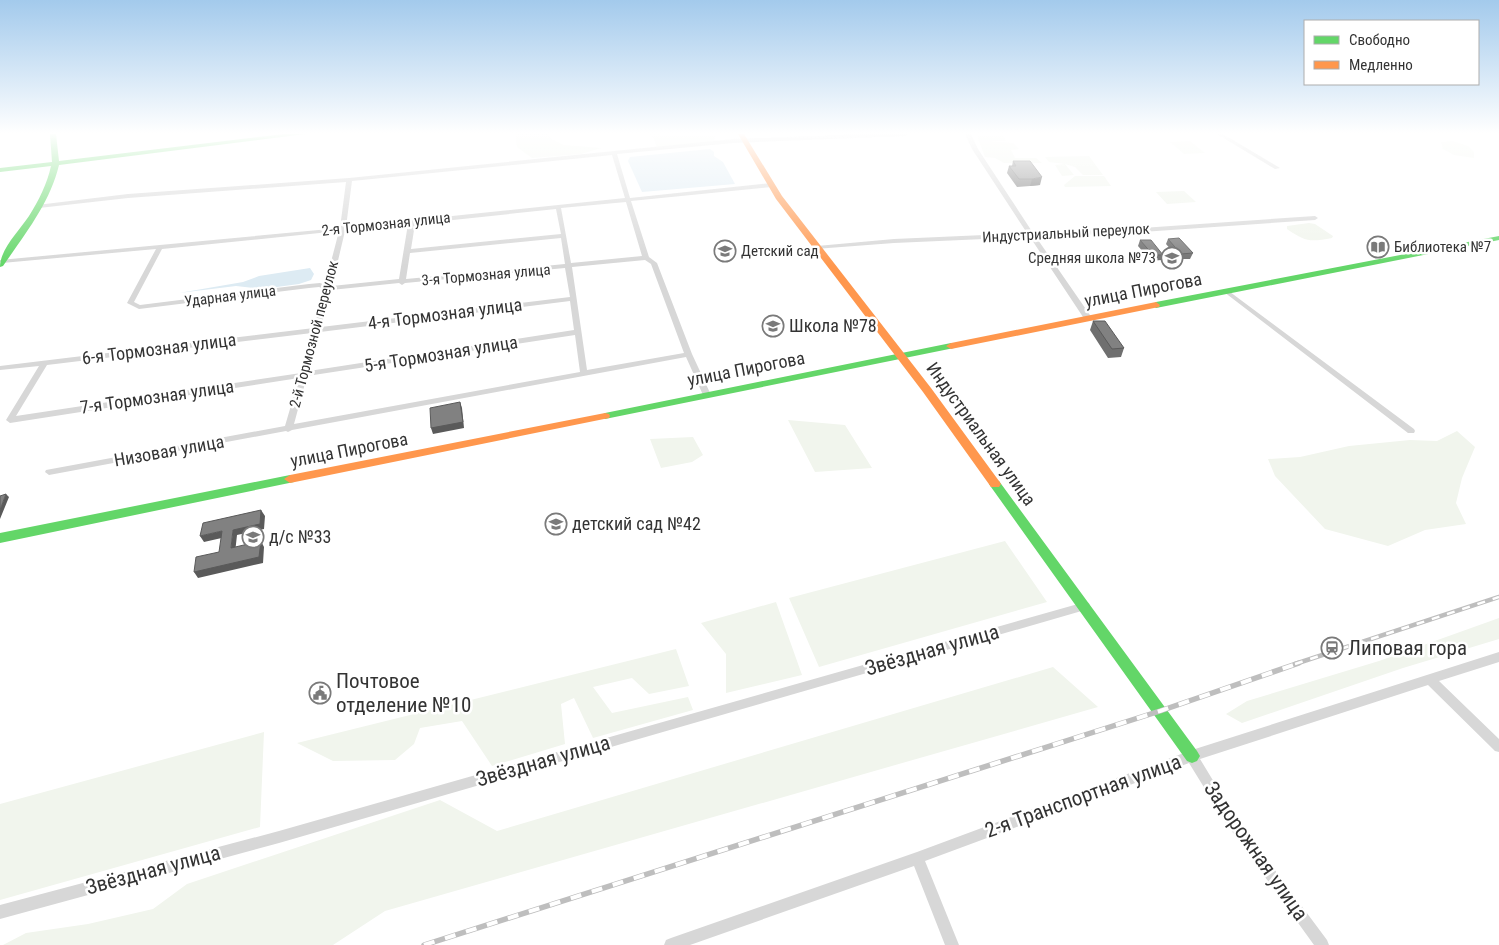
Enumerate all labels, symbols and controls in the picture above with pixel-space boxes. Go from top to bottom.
legend [1304,20,1479,85]
text: Свободно [1349,31,1410,49]
text: Медленно [1349,56,1413,74]
street label: 2-я Тормозная улица [321,208,451,240]
street label: Индустриальный переулок [982,220,1150,246]
library icon: Библиотека №7 [1366,235,1390,259]
place label: Библиотека №7 [1394,238,1491,256]
school or university icon: Детский сад [713,239,737,263]
place label: Детский сад [741,242,819,260]
school or university icon: Средняя школа №73 [1160,246,1184,270]
place label: Средняя школа №73 [1028,249,1156,267]
street label: 2-й Тормозной переулок [286,259,342,409]
street label: 3-я Тормозная улица [421,260,551,290]
street label: улица Пирогова [1082,268,1203,311]
street label: Ударная улица [183,281,277,311]
street label: 4-я Тормозная улица [367,294,523,333]
school or university icon: Школа №78 [761,314,785,338]
place label: Школа №78 [789,315,877,336]
street label: 6-я Тормозная улица [81,329,237,368]
street label: 5-я Тормозная улица [363,331,519,376]
street label: улица Пирогова [685,347,806,390]
street label: Индустриальная улица [922,358,1040,509]
street label: 7-я Тормозная улица [79,375,235,418]
street label: улица Пирогова [288,428,409,471]
street label: Низовая улица [112,430,226,471]
school or university icon: детский сад №42 [544,512,568,536]
place label: детский сад №42 [572,513,701,534]
school or university icon: д/с №33 [241,525,265,549]
place label: д/с №33 [269,526,332,547]
street label: Звёздная улица [862,619,1002,681]
station icon: Липовая гора [1320,636,1344,660]
place label: Липовая гора [1348,636,1467,660]
place label: Почтовое отделение №10 [336,669,471,717]
public building icon: Почтовое отделение №10 [308,681,332,705]
street label: Звёздная улица [473,730,613,792]
street label: 2-я Транспортная улица [982,749,1184,843]
street label: Задорожная улица [1199,777,1313,925]
street label: Звёздная улица [83,840,223,900]

